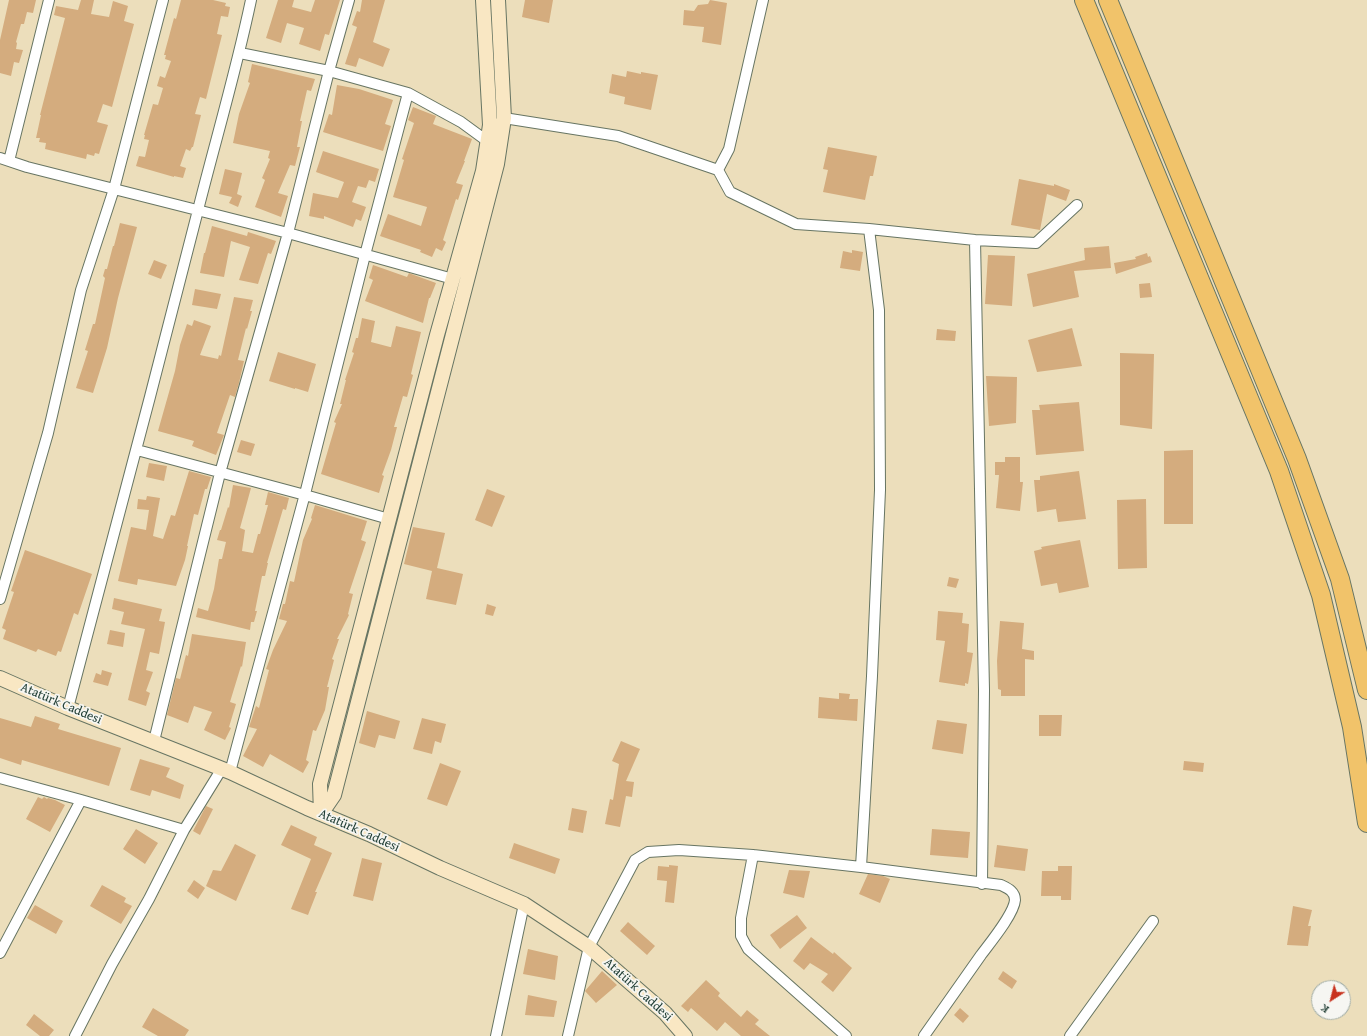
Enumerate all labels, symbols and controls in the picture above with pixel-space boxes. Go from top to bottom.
street label: Atatürk Caddesi [18,680,104,728]
street label: Atatürk Caddesi [316,806,402,856]
street label: Atatürk Caddesi [600,955,676,1025]
north arrow [1311,980,1351,1020]
text: K [1317,1000,1332,1017]

